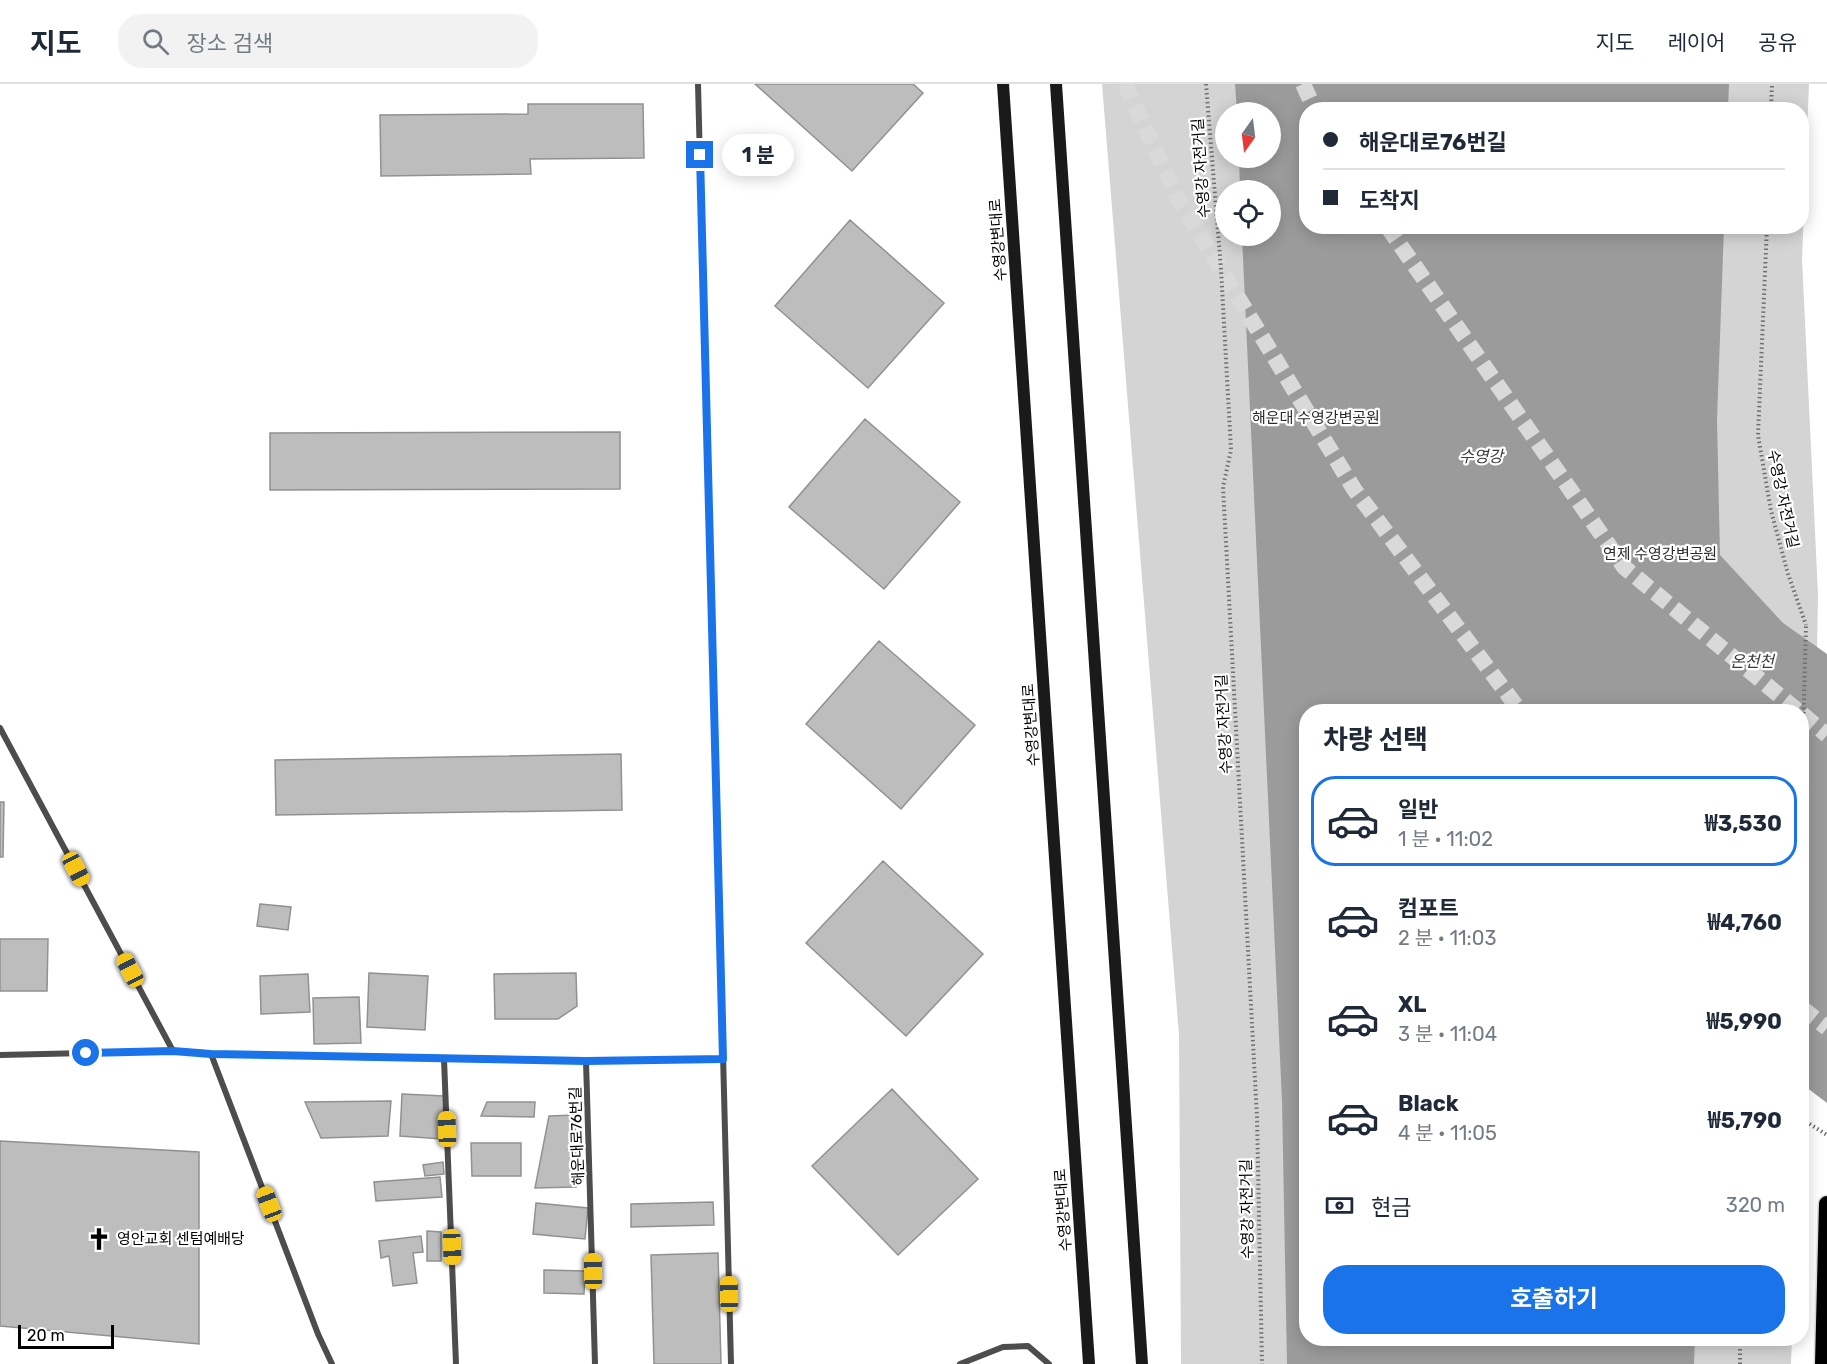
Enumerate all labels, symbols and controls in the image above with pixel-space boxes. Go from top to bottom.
search box [118,14,538,68]
icon: search [139,25,172,58]
text: 지도 [30,27,82,60]
text: 장소 검색 [187,30,273,57]
text: 지도 [1596,30,1634,55]
text: 레이어 [1667,30,1725,55]
text: 공유 [1758,30,1797,55]
north arrow [1215,102,1281,168]
map controls [1215,102,1281,246]
street label: 수영강 자전거길 [1189,117,1213,219]
text: 해운대로76번길 [1359,129,1507,156]
callout: 1 분 [721,134,793,176]
route end [686,141,713,168]
text: 1 분 [742,143,774,167]
button: locate [1215,180,1281,246]
text: 도착지 [1359,187,1420,214]
street label: 수영강변대로 [986,198,1010,282]
park label: 해운대 수영강변공원 [1252,409,1380,427]
water label: 수영강 [1459,447,1505,466]
street label: 수영강 자전거길 [1764,448,1802,550]
park label: 연제 수영강변공원 [1603,545,1717,563]
water label: 온천천 [1730,652,1776,671]
street label: 수영강 자전거길 [1212,673,1236,775]
street label: 수영강변대로 [1019,683,1043,767]
text: 차량 선택 [1323,724,1428,756]
icon: car [1326,794,1380,848]
text: 일반 [1398,796,1438,823]
text: ₩3,530 [1705,810,1782,837]
text: 1 분 · 11:02 [1398,827,1493,851]
car [60,849,92,889]
icon: car [1326,893,1380,947]
text: 컴포트 [1398,895,1459,922]
text: ₩4,760 [1707,909,1782,936]
text: 2 분 · 11:03 [1398,926,1496,950]
car [114,950,146,990]
text: XL [1398,991,1426,1018]
icon: car [1326,992,1380,1046]
text: ₩5,990 [1707,1008,1782,1035]
text: 3 분 · 11:04 [1398,1022,1497,1046]
route start [72,1039,99,1066]
street label: 해운대로76번길 [566,1086,588,1186]
text: Black [1398,1090,1459,1117]
icon: car [1326,1091,1380,1145]
text: ₩5,790 [1708,1107,1782,1134]
car [437,1111,457,1147]
text: 4 분 · 11:05 [1398,1121,1497,1145]
street label: 수영강 자전거길 [1237,1159,1257,1259]
street label: 수영강변대로 [1051,1168,1075,1252]
car [254,1184,284,1224]
icon: cash [1323,1189,1356,1222]
text: 320 m [1726,1193,1785,1217]
text: 현금 [1371,1194,1411,1221]
church icon: 영안교회 센텀예배당 [86,1226,112,1252]
car [442,1229,462,1265]
place label: 영안교회 센텀예배당 [117,1230,245,1248]
car [584,1253,602,1289]
button: 호출하기 [1323,1265,1785,1334]
car [720,1276,738,1312]
scale bar [18,1322,114,1350]
text: 20 m [27,1326,65,1345]

